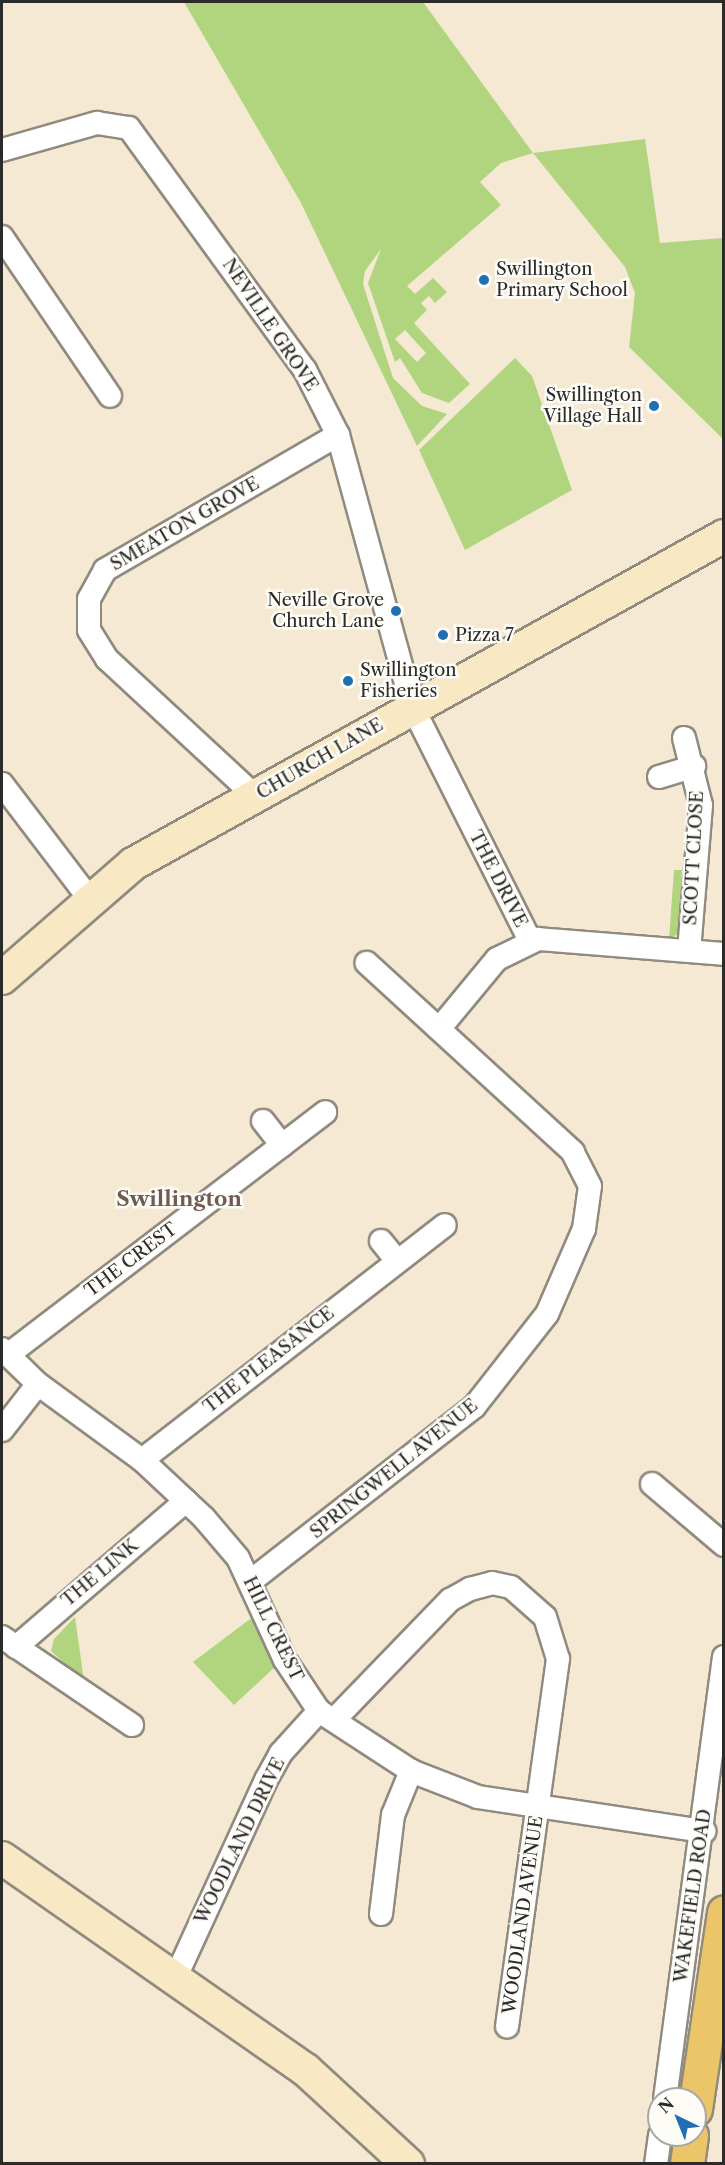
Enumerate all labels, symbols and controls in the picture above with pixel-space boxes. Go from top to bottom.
street label: NEVILLE GROVE [218,255,322,395]
place label: Swillington Primary School [496,259,629,302]
marker: Swillington Primary School [477,273,491,287]
place label: Swillington Village Hall [544,385,642,428]
marker: Swillington Village Hall [647,399,661,413]
street label: SMEATON GROVE [107,473,263,575]
place label: Neville Grove Church Lane [267,590,384,632]
marker: Neville Grove Church Lane [389,604,403,618]
place label: Pizza 7 [455,624,514,646]
marker: Pizza 7 [436,628,450,642]
place label: Swillington Fisheries [360,660,457,702]
marker: Swillington Fisheries [341,674,355,688]
street label: CHURCH LANE [253,714,387,804]
street label: SCOTT CLOSE [680,790,708,926]
street label: THE DRIVE [464,827,532,931]
district label: Swillington [116,1186,242,1212]
street label: THE CREST [81,1218,181,1302]
street label: THE PLEASANCE [199,1302,339,1418]
street label: SPRINGWELL AVENUE [305,1394,483,1544]
street label: THE LINK [57,1535,143,1611]
street label: HILL CREST [238,1573,308,1685]
street label: WOODLAND DRIVE [190,1754,290,1928]
street label: WAKEFIELD ROAD [670,1808,716,1984]
street label: WOODLAND AVENUE [498,1814,548,2016]
north arrow [647,2087,707,2147]
text: N [654,2093,678,2117]

